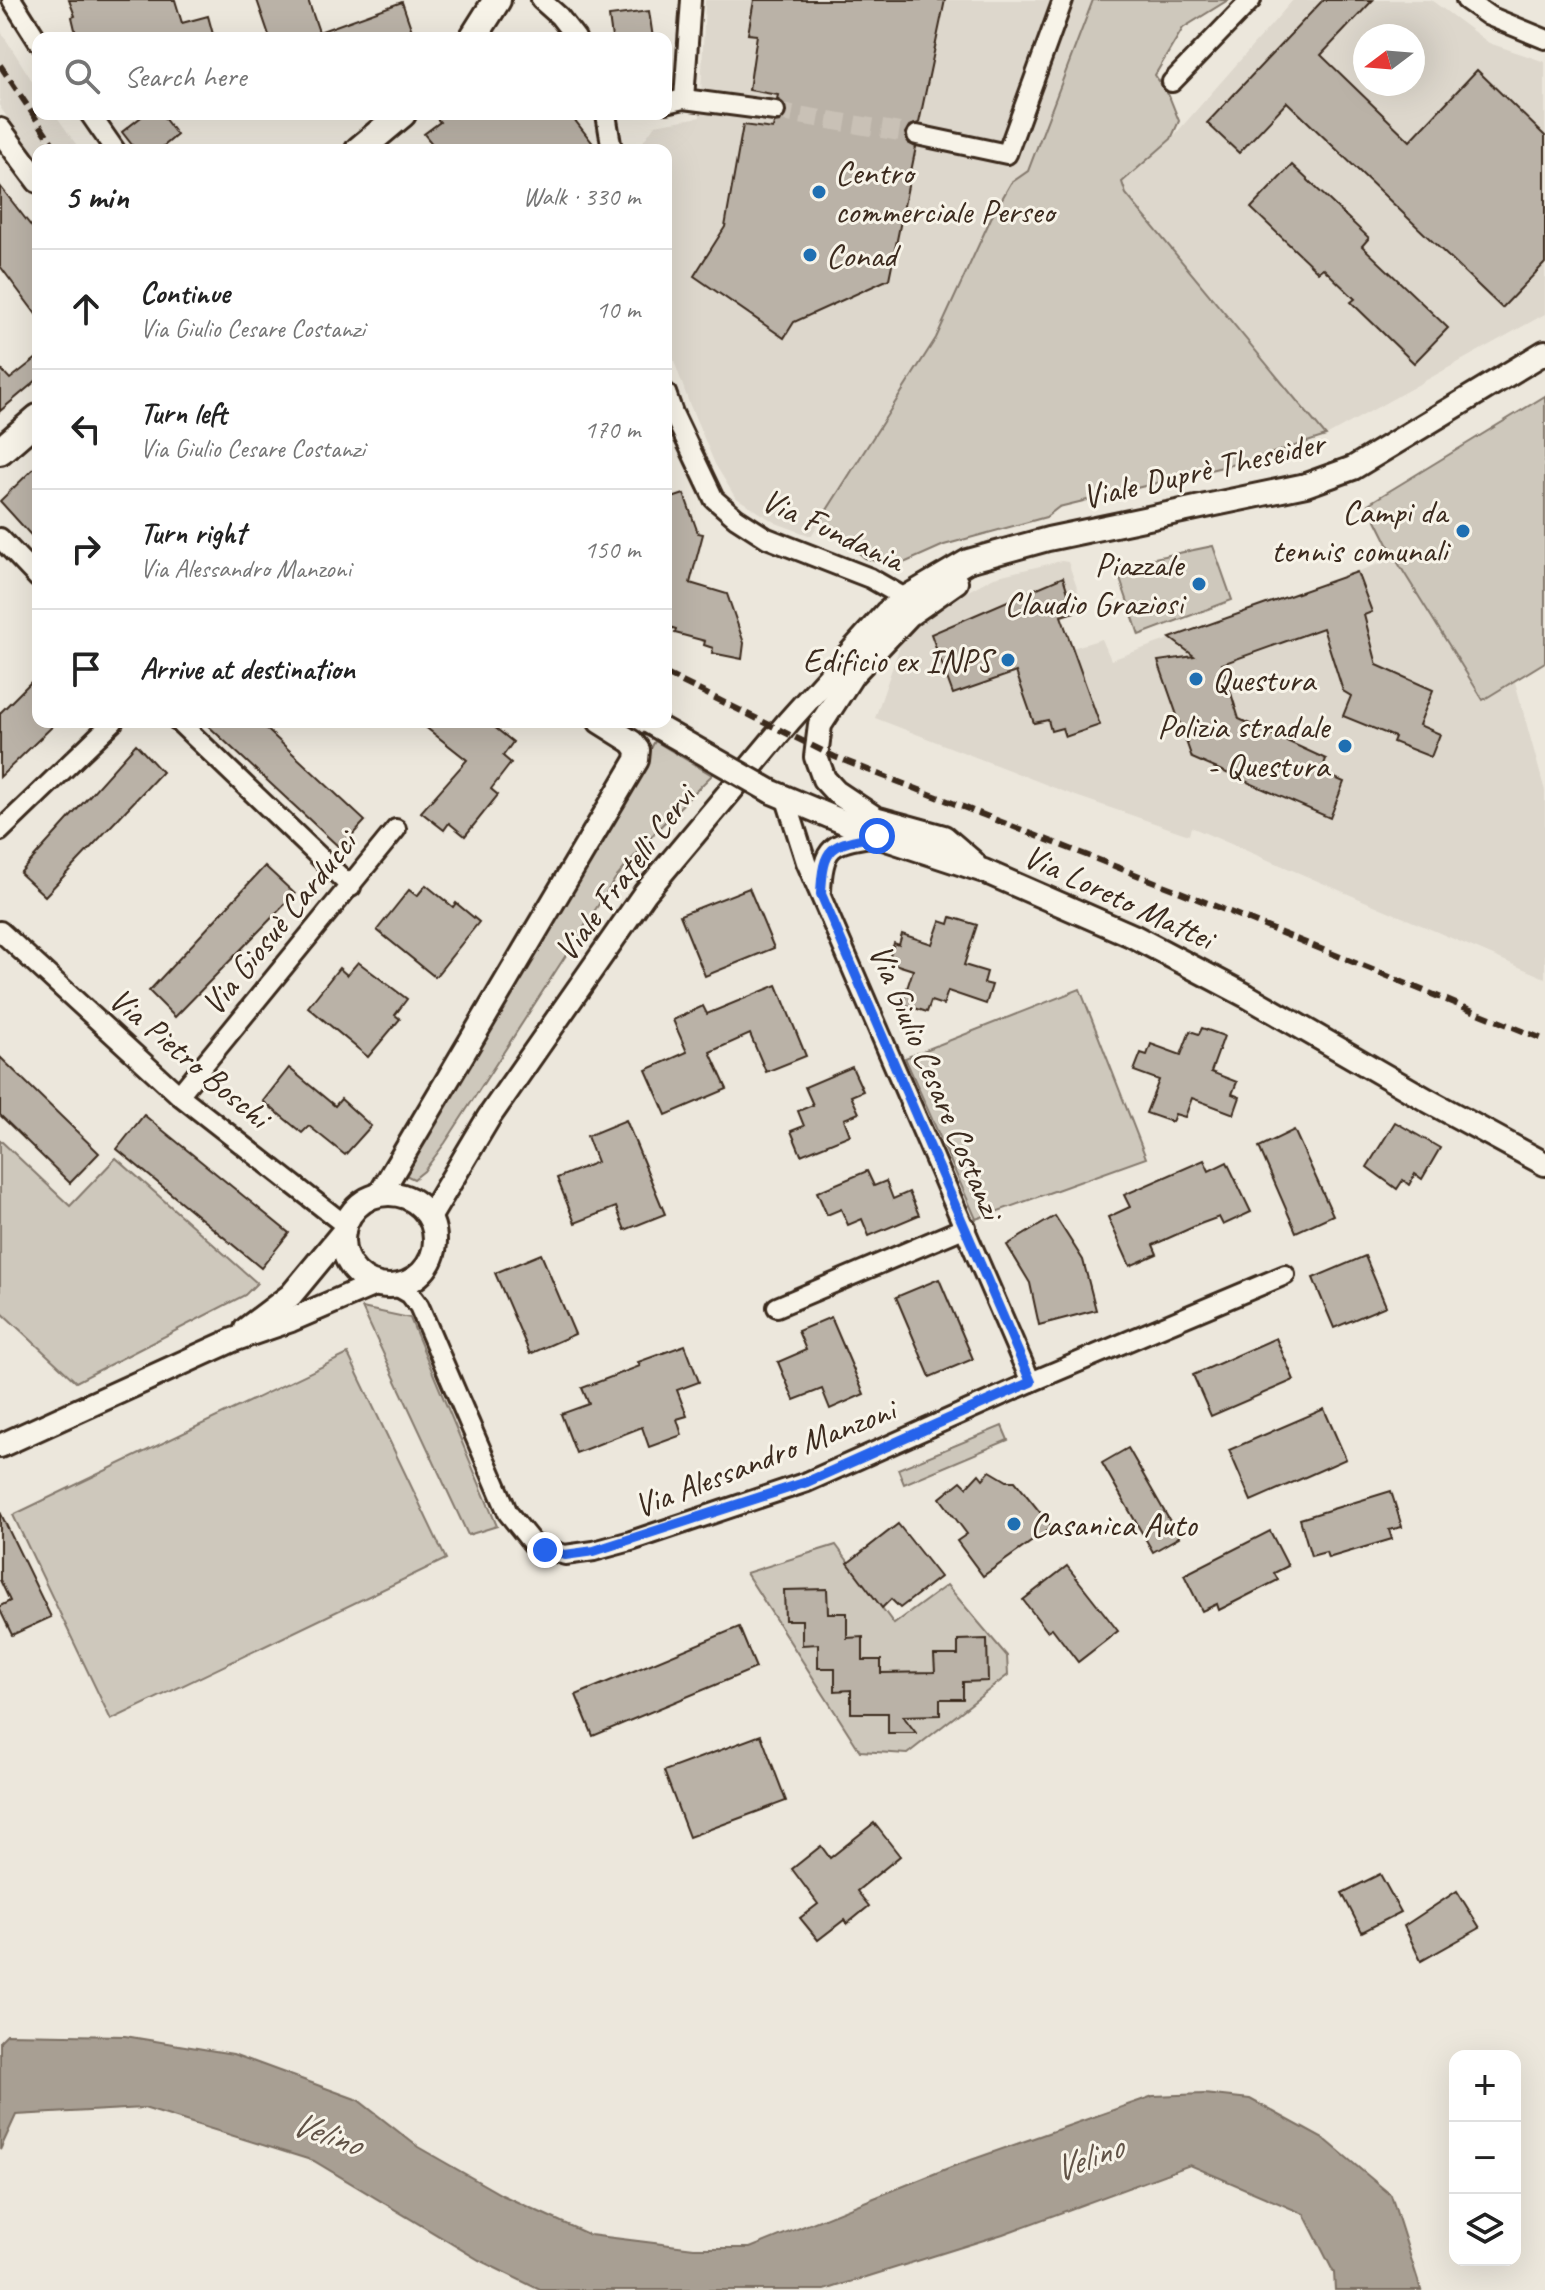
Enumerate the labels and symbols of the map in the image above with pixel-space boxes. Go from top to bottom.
north arrow [1353,24,1425,96]
place label: Centro commerciale Perseo [835,151,1058,233]
marker: Centro commerciale Perseo [810,183,828,201]
place label: Conad [826,234,902,277]
marker: Conad [801,246,819,264]
street label: Viale Duprè Theseider [1078,420,1332,518]
street label: Via Fundania [755,478,913,582]
place label: Campi da tennis comunali [1271,490,1452,572]
marker: Campi da tennis comunali [1454,522,1472,540]
place label: Piazzale Claudio Graziosi [1004,543,1187,625]
marker: Piazzale Claudio Graziosi [1190,575,1208,593]
place label: Edificio ex INPS [803,639,996,682]
marker: Edificio ex INPS [999,651,1017,669]
place label: Questura [1212,658,1317,701]
marker: Questura [1187,670,1205,688]
place label: Polizia stradale - Questura [1157,705,1332,787]
marker: Polizia stradale - Questura [1336,737,1354,755]
street label: Viale Fratelli Cervi [544,774,707,970]
route start [859,818,895,854]
street label: Via Giosuè Carducci [191,819,368,1024]
street label: Via Loreto Mattei [1017,834,1224,961]
street label: Via Giulio Cesare Costanzi [859,937,1016,1229]
street label: Via Pietro Boschi [100,978,282,1140]
street label: Via Alessandro Manzoni [628,1387,904,1527]
place label: Casanica Auto [1030,1503,1198,1546]
marker: Casanica Auto [1005,1515,1023,1533]
route end [527,1532,563,1568]
water label: Velino [286,2100,371,2168]
water label: Velino [1046,2122,1132,2192]

